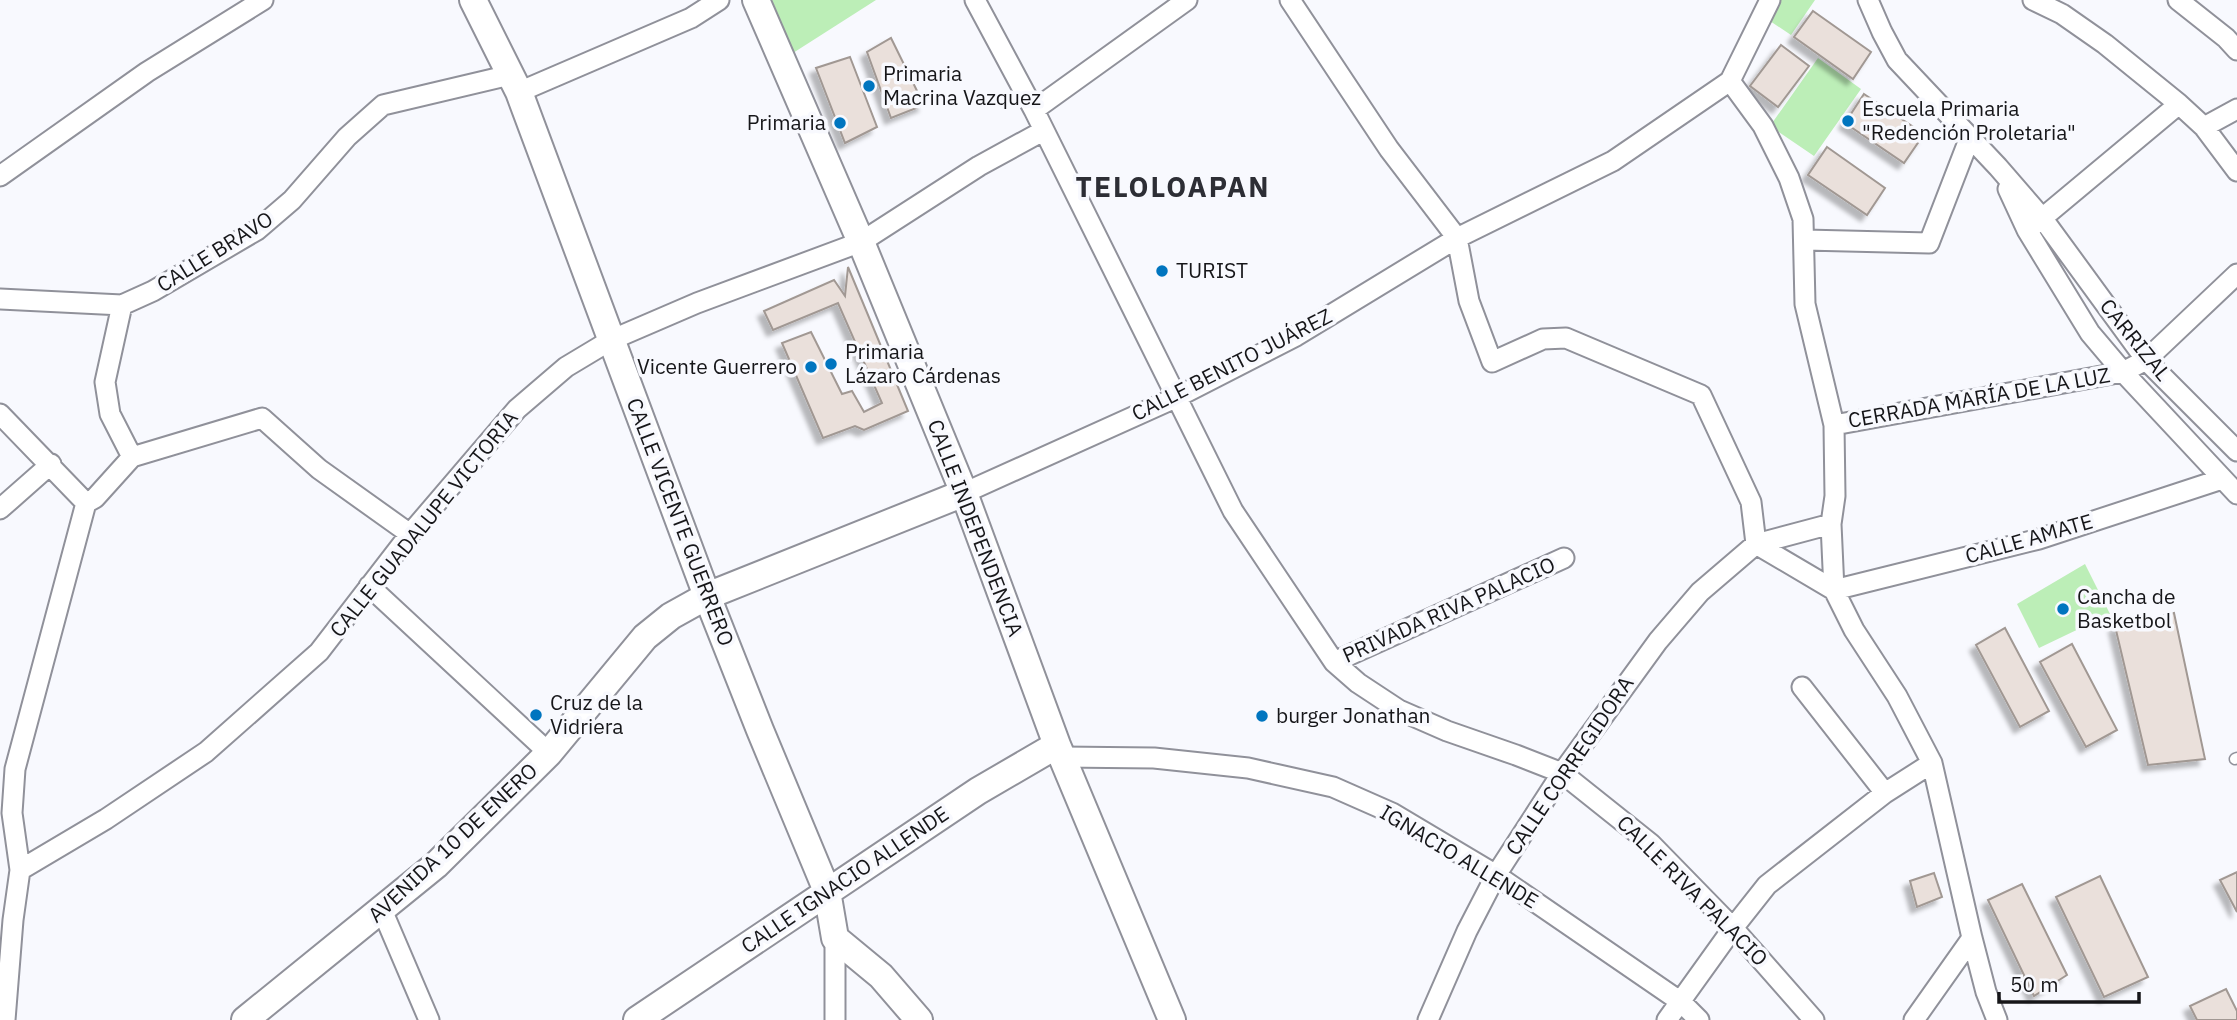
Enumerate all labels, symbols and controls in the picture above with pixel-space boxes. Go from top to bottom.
place label: Primaria Macrina Vazquez [883,59,1041,111]
marker: Primaria Macrina Vazquez [861,78,877,94]
place label: Escuela Primaria "Redención Proletaria" [1862,94,2076,146]
place label: Primaria [747,108,826,136]
marker: Escuela Primaria "Redención Proletaria" [1840,113,1856,129]
marker: Primaria [832,115,848,131]
district label: TELOLOAPAN [1076,168,1270,205]
street label: CALLE BRAVO [151,204,278,298]
place label: TURIST [1176,256,1248,284]
marker: TURIST [1154,263,1170,279]
street label: CARRIZAL [2094,292,2177,386]
street label: CALLE BENITO JUÁREZ [1127,301,1336,427]
place label: Primaria Lázaro Cárdenas [845,337,1001,389]
place label: Vicente Guerrero [637,352,797,380]
marker: Primaria Lázaro Cárdenas [823,356,839,372]
marker: Vicente Guerrero [803,359,819,375]
street label: CERRADA MARÍA DE LA LUZ [1846,360,2112,434]
street label: CALLE VICENTE GUERRERO [621,394,741,650]
street label: CALLE GUADALUPE VICTORIA [323,404,524,643]
street label: CALLE INDEPENDENCIA [922,415,1030,640]
street label: CALLE AMATE [1962,506,2096,570]
street label: PRIVADA RIVA PALACIO [1338,550,1559,669]
place label: Cancha de Basketbol [2077,582,2176,634]
marker: Cancha de Basketbol [2055,601,2071,617]
street label: CALLE CORREGIDORA [1499,670,1640,860]
place label: Cruz de la Vidriera [550,688,643,740]
place label: burger Jonathan [1276,701,1431,729]
marker: Cruz de la Vidriera [528,707,544,723]
marker: burger Jonathan [1254,708,1270,724]
street label: AVENIDA 10 DE ENERO [362,756,543,928]
street label: IGNACIO ALLENDE [1375,798,1544,915]
street label: CALLE IGNACIO ALLENDE [735,799,954,959]
street label: CALLE RIVA PALACIO [1611,809,1774,972]
scale bar [1999,960,2139,1004]
text: 50 m [2010,970,2059,998]

